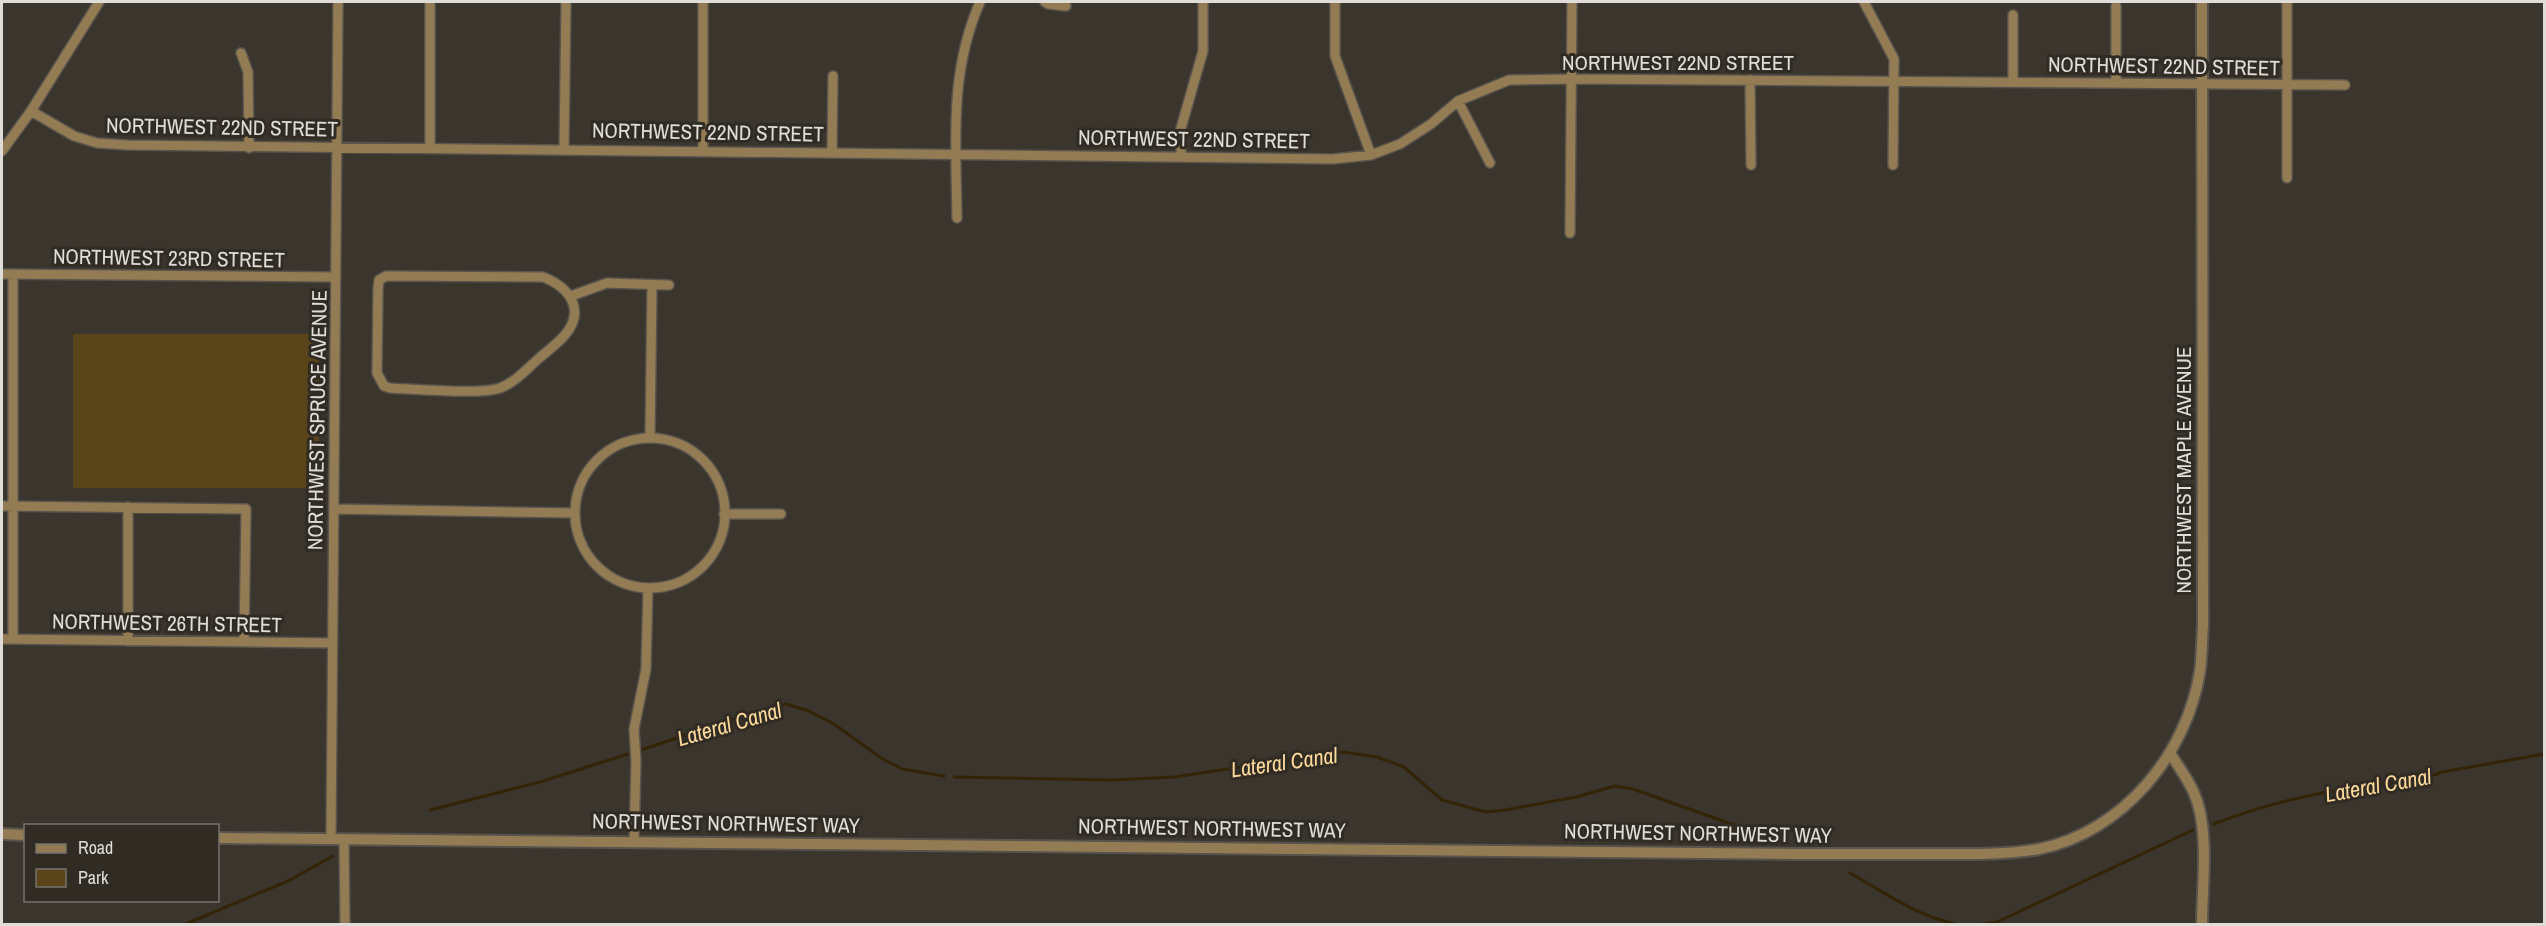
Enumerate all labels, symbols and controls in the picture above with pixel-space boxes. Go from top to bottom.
street label: NORTHWEST 22ND STREET [1562,48,1794,77]
street label: NORTHWEST 22ND STREET [2048,49,2281,83]
street label: NORTHWEST 22ND STREET [106,110,339,144]
street label: NORTHWEST 22ND STREET [592,115,825,149]
street label: NORTHWEST 22ND STREET [1078,122,1311,156]
street label: NORTHWEST 23RD STREET [53,241,286,275]
street label: NORTHWEST SPRUCE AVENUE [300,290,334,550]
street label: NORTHWEST MAPLE AVENUE [2169,347,2198,593]
street label: NORTHWEST 26TH STREET [52,606,283,640]
water label: Lateral Canal [673,695,786,753]
water label: Lateral Canal [1229,740,1340,784]
water label: Lateral Canal [2323,761,2434,809]
street label: NORTHWEST NORTHWEST WAY [592,806,861,840]
street label: NORTHWEST NORTHWEST WAY [1078,811,1347,845]
street label: NORTHWEST NORTHWEST WAY [1564,816,1833,850]
legend [24,824,219,902]
text: Road [78,835,113,860]
text: Park [78,865,109,890]

